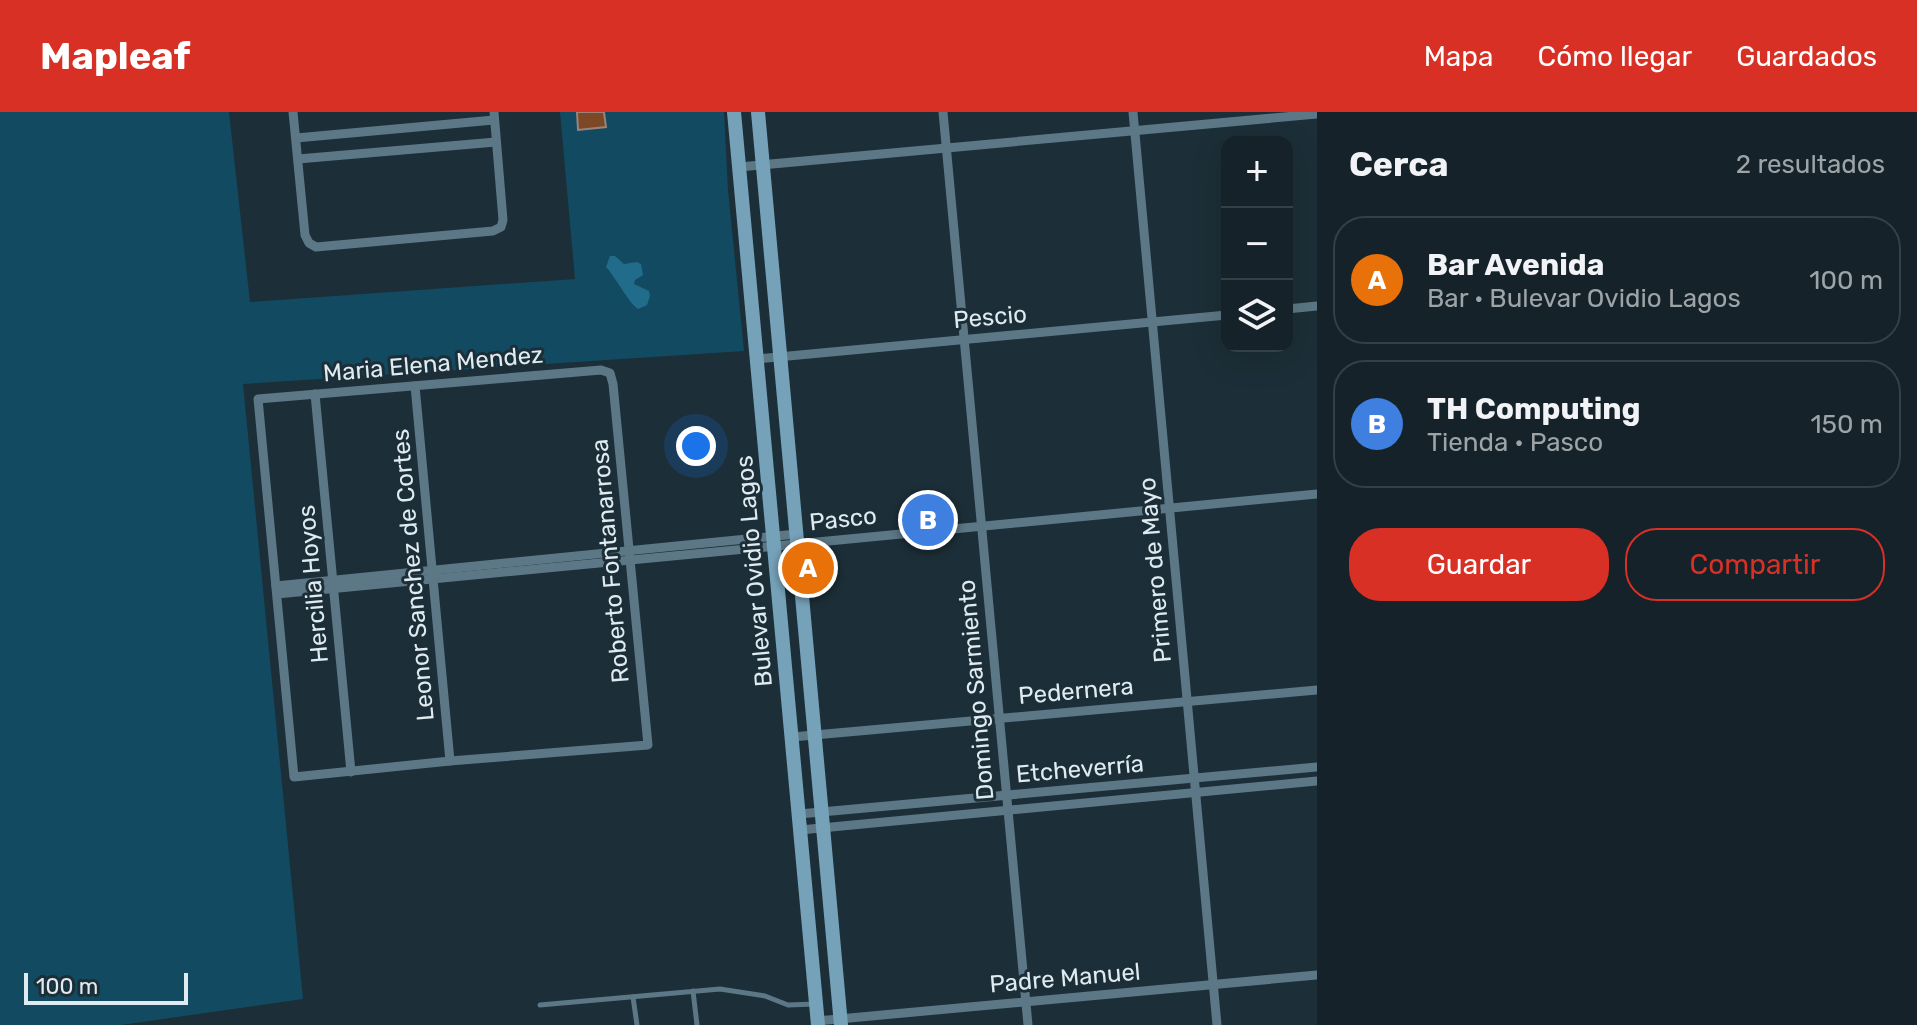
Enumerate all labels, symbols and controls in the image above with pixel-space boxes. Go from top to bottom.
text: Mapleaf [40,33,190,79]
text: Mapa [1424,40,1493,73]
text: Cómo llegar [1537,40,1692,73]
text: Guardados [1736,40,1877,73]
map controls [1221,136,1293,352]
button: + [1221,136,1293,208]
text: Cerca [1349,144,1448,185]
text: 2 resultados [1736,149,1885,180]
button: − [1221,208,1293,280]
text: Bar Avenida [1427,247,1604,283]
text: A [1368,265,1386,296]
text: 100 m [1809,265,1883,296]
button: layers [1221,280,1293,352]
text: Bar · Bulevar Ovidio Lagos [1427,283,1741,314]
street label: Pescio [952,300,1028,334]
street label: Maria Elena Mendez [322,340,544,388]
text: TH Computing [1427,391,1641,427]
text: B [1368,409,1386,440]
text: 150 m [1810,409,1883,440]
your location [676,426,716,466]
text: Tienda · Pasco [1427,427,1603,458]
street label: Leonor Sanchez de Cortes [386,428,440,722]
street label: Roberto Fontanarrosa [585,438,635,684]
street label: Bulevar Ovidio Lagos [730,454,778,688]
street label: Primero de Mayo [1133,476,1177,664]
pin: B [902,490,954,550]
street label: Pasco [808,502,878,536]
street label: Hercilia Hoyos [292,504,334,664]
button: Guardar [1349,528,1609,601]
button: Compartir [1625,528,1885,601]
pin: A [782,538,834,598]
street label: Domingo Sarmiento [952,578,1000,802]
street label: Pedernera [1017,672,1135,710]
street label: Etcheverría [1015,749,1145,789]
street label: Padre Manuel [988,957,1142,999]
scale bar [24,969,188,1005]
text: 100 m [36,973,98,1000]

